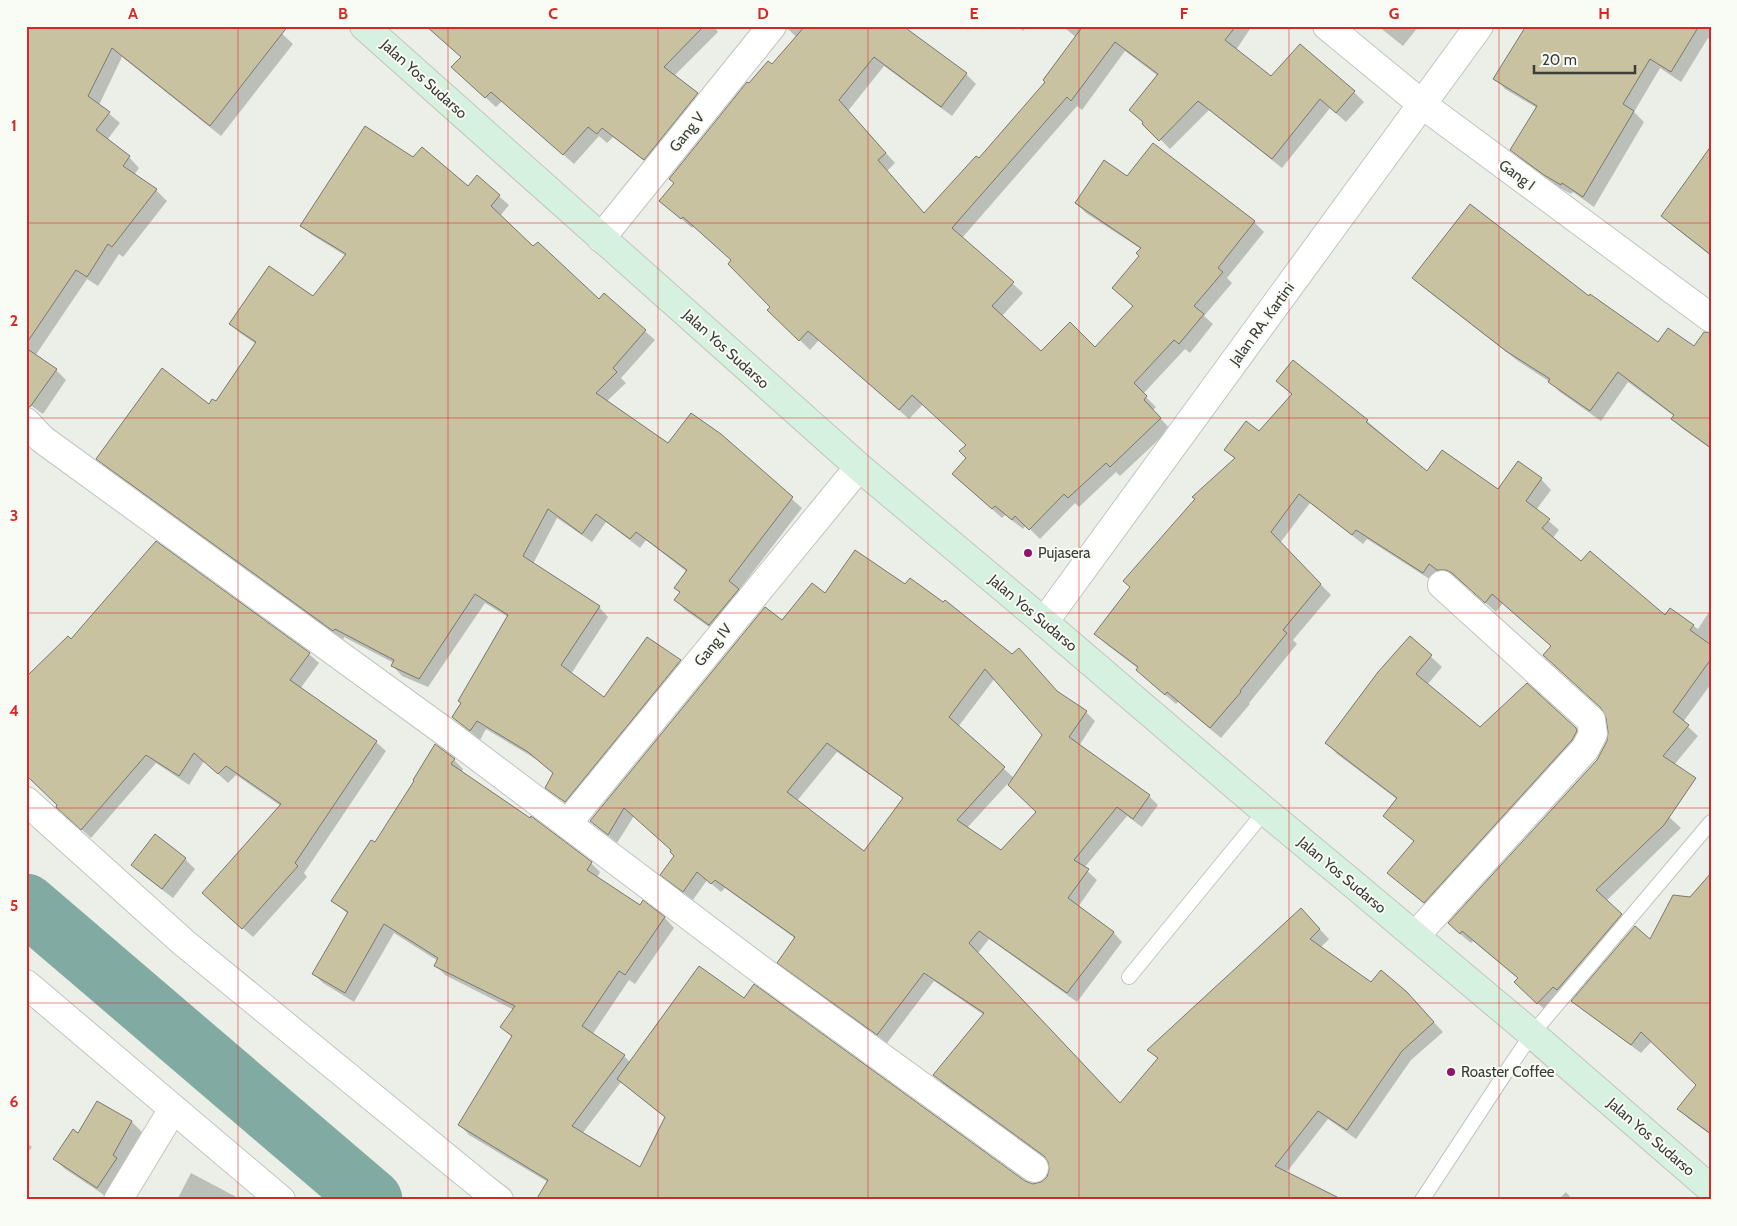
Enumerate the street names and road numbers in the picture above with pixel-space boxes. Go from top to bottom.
street label: Jalan Yos Sudarso [376,35,471,122]
street label: Gang V [666,108,709,155]
street label: Gang I [1495,156,1539,194]
street label: Jalan RA. Kartini [1225,279,1298,370]
street label: Jalan Yos Sudarso [678,305,773,392]
street label: Jalan Yos Sudarso [984,570,1081,655]
street label: Gang IV [690,619,736,670]
street label: Jalan Yos Sudarso [1293,832,1390,917]
street label: Jalan Yos Sudarso [1603,1094,1698,1180]

